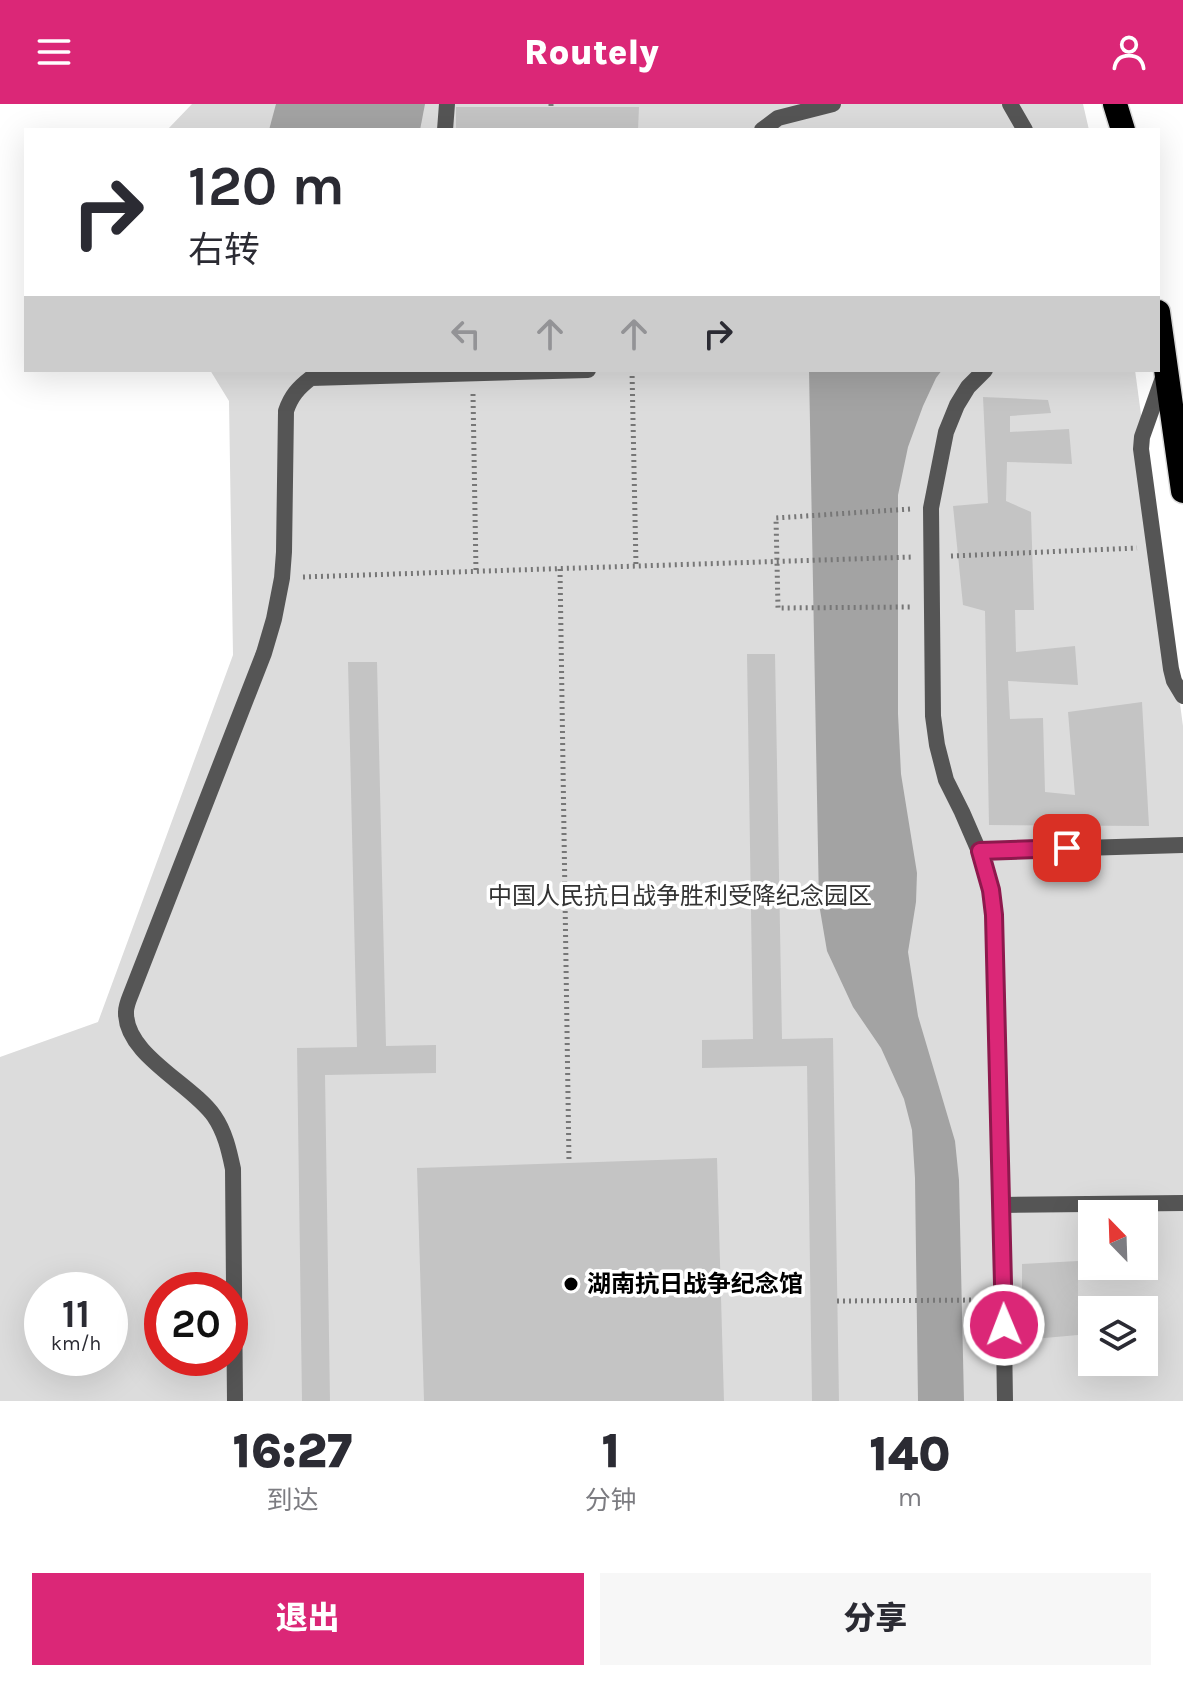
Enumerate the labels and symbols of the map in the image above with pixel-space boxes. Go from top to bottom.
pin [1033,814,1101,882]
park label: 中国人民抗日战争胜利受降纪念园区 [488,882,872,910]
north arrow [1078,1200,1158,1280]
place label: 湖南抗日战争纪念馆 [587,1270,803,1298]
speed limit sign: 20 [144,1272,248,1376]
marker: 湖南抗日战争纪念馆 [562,1275,580,1293]
position arrow [962,1283,1046,1367]

